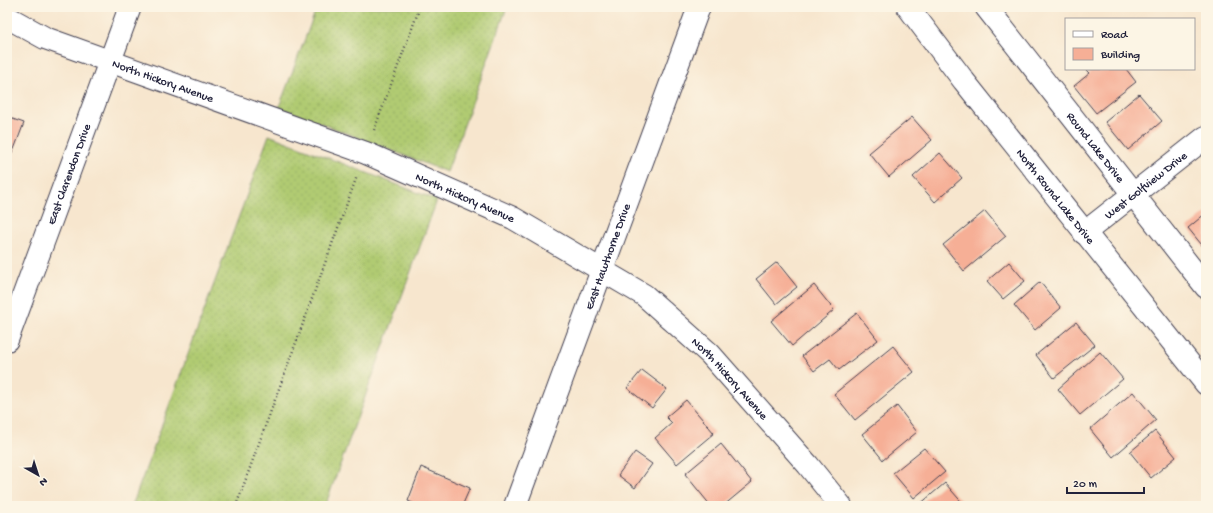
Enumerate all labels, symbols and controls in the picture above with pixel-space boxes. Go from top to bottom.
legend [1065,18,1195,70]
text: Road [1101,29,1128,43]
text: Building [1100,49,1140,63]
street label: North Hickory Avenue [110,58,216,107]
street label: Round Lake Drive [1063,110,1127,187]
street label: East Clarendon Drive [45,122,95,227]
street label: North Round Lake Drive [1012,147,1097,248]
street label: West Golfview Drive [1102,149,1191,223]
street label: North Hickory Avenue [413,171,517,227]
street label: East Hawthorne Drive [583,201,635,312]
street label: North Hickory Avenue [688,336,770,424]
north arrow [18,455,58,495]
scale bar [1067,469,1144,495]
text: N [36,474,50,488]
text: 20 m [1073,478,1098,492]

